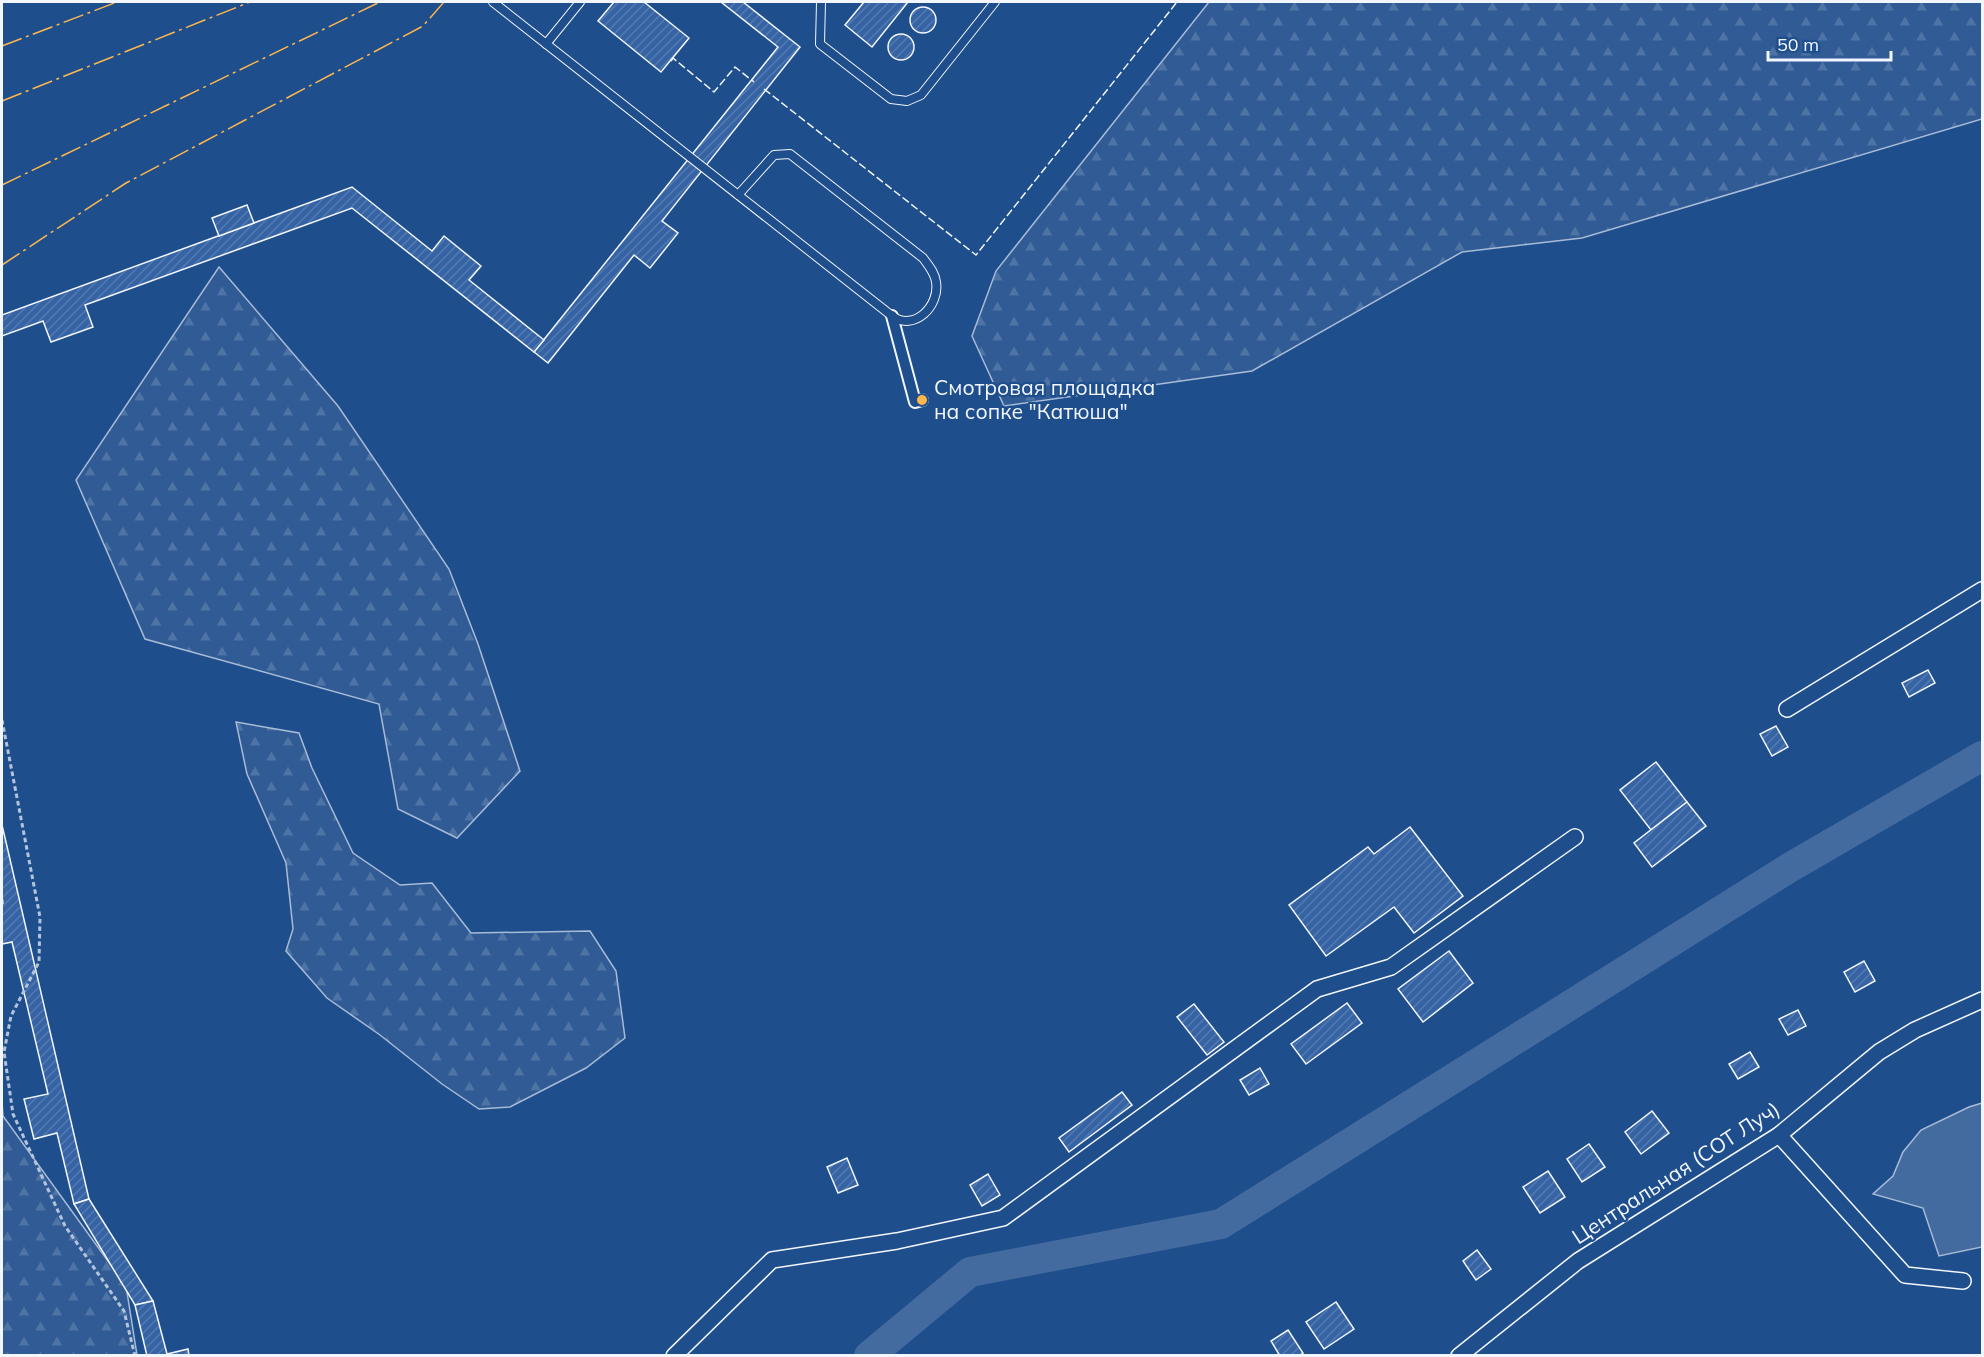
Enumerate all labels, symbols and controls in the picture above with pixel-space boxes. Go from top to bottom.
scale bar [1768,24,1891,62]
text: 50 m [1777,33,1819,56]
place label: Смотровая площадка на сопке "Катюша" [934,374,1155,424]
marker: Смотровая площадка на сопке "Катюша" [915,393,929,407]
street label: Центральная (СОТ Луч) [1567,1095,1784,1249]

